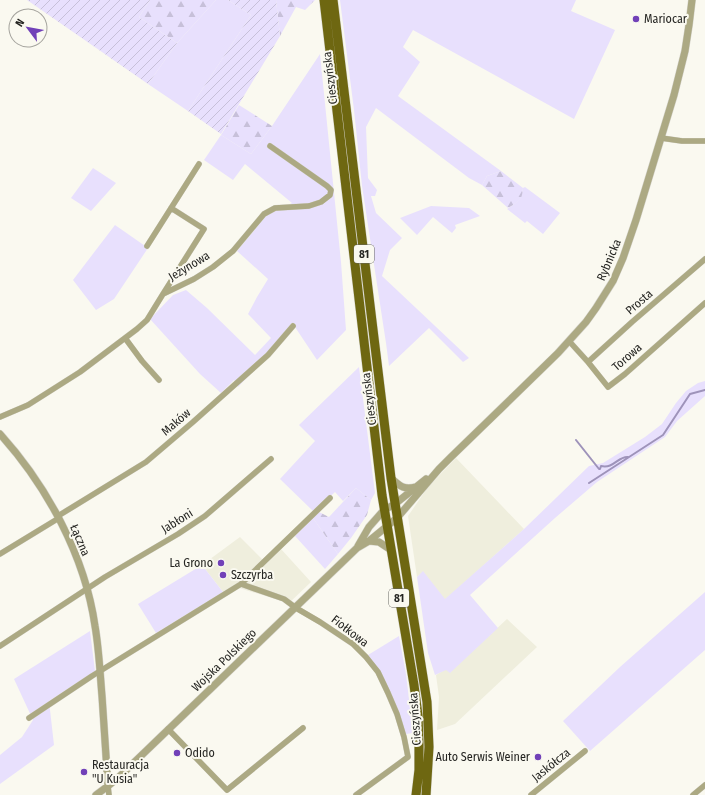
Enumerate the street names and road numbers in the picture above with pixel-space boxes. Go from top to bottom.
street label: Cieszyńska [320,51,340,105]
street label: Rybnicka [594,237,624,283]
road number: 81 [354,245,374,263]
street label: Jeżynowa [166,248,212,284]
street label: Prosta [623,286,655,317]
street label: Torowa [609,340,645,374]
street label: Cieszyńska [359,372,379,426]
street label: Maków [159,405,194,438]
street label: Jabłoni [159,506,195,536]
street label: Łączna [67,522,93,558]
road number: 81 [389,589,409,607]
street label: Fiołkowa [329,612,371,650]
street label: Wojska Polskiego [189,626,259,694]
street label: Cieszyńska [406,692,424,746]
street label: Jaskółcza [529,745,573,785]

